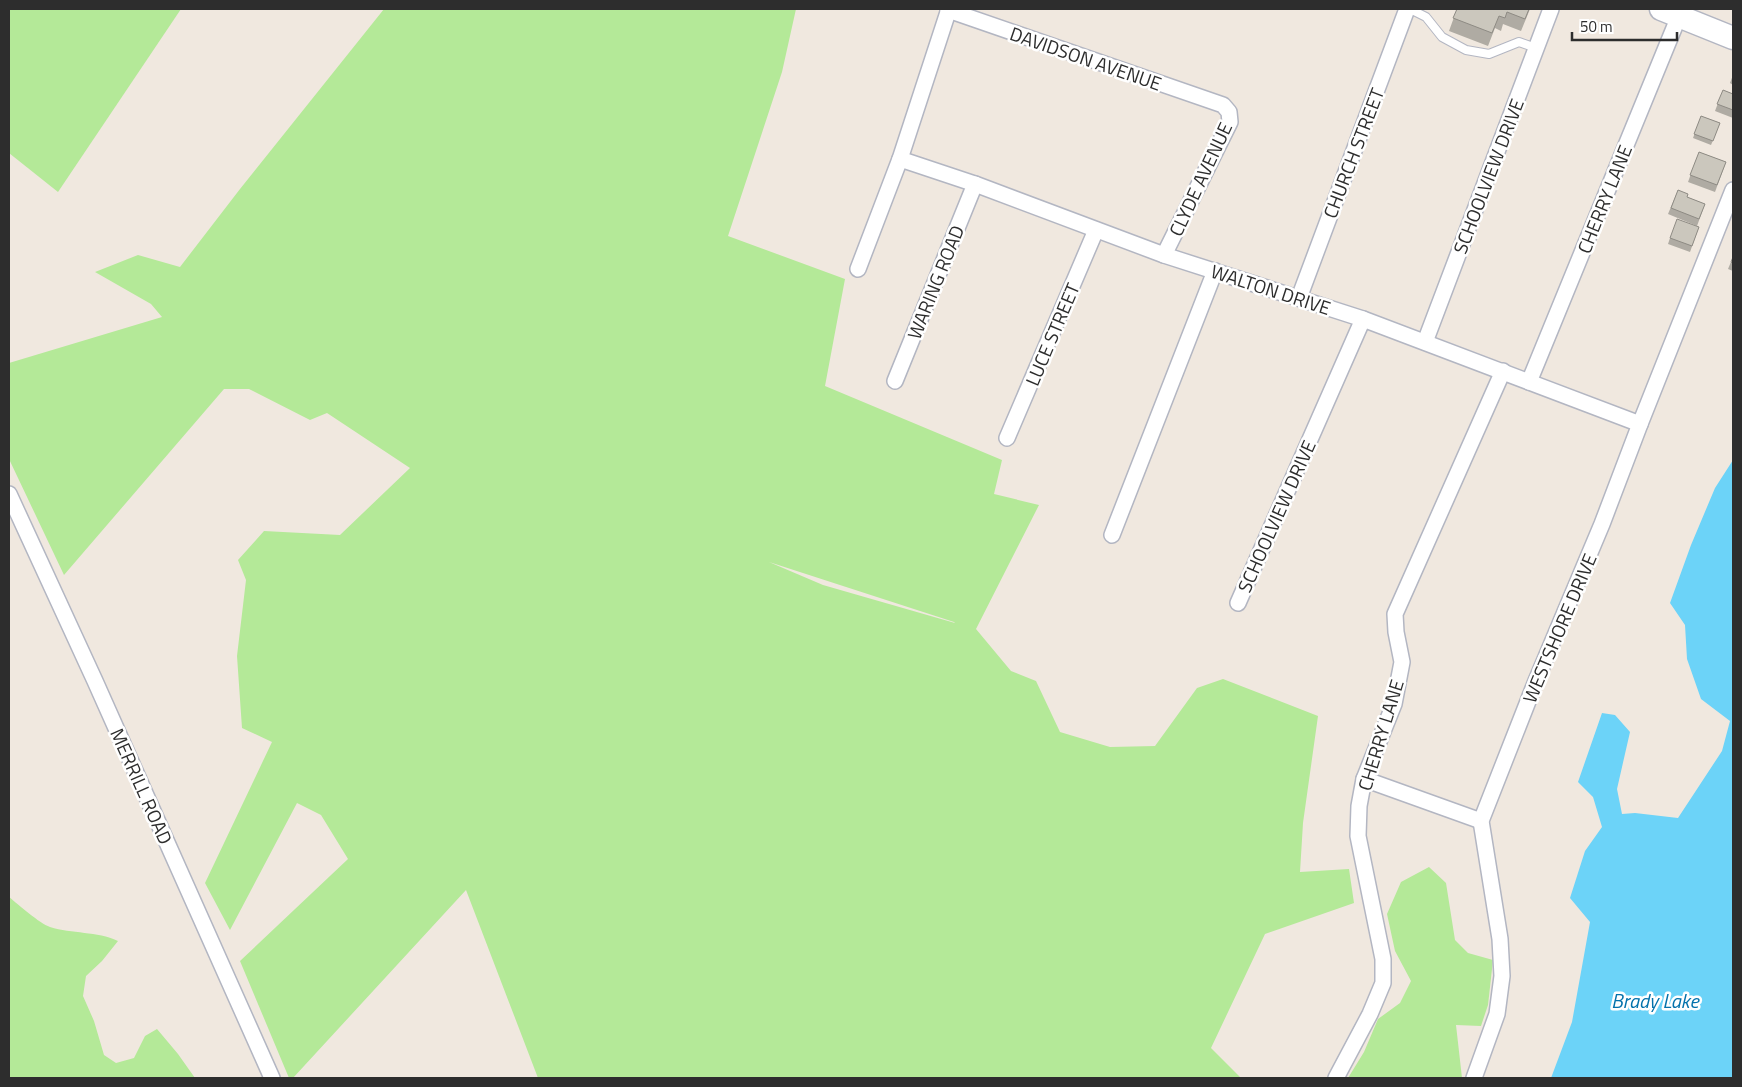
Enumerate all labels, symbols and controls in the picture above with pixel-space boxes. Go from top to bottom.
scale bar [1572,10,1677,42]
text: 50 m [1580,15,1613,38]
street label: DAVIDSON AVENUE [1006,18,1166,98]
street label: CHURCH STREET [1315,84,1391,222]
street label: SCHOOLVIEW DRIVE [1445,94,1531,258]
street label: CLYDE AVENUE [1161,117,1239,241]
street label: CHERRY LANE [1569,140,1639,258]
street label: WARING ROAD [899,221,971,343]
street label: WALTON DRIVE [1207,256,1335,322]
street label: LUCE STREET [1017,278,1087,390]
street label: SCHOOLVIEW DRIVE [1229,435,1323,597]
street label: WESTSHORE DRIVE [1514,549,1604,707]
street label: CHERRY LANE [1349,676,1411,794]
street label: MERRILL ROAD [103,723,181,849]
water label: Brady Lake [1611,985,1700,1016]

